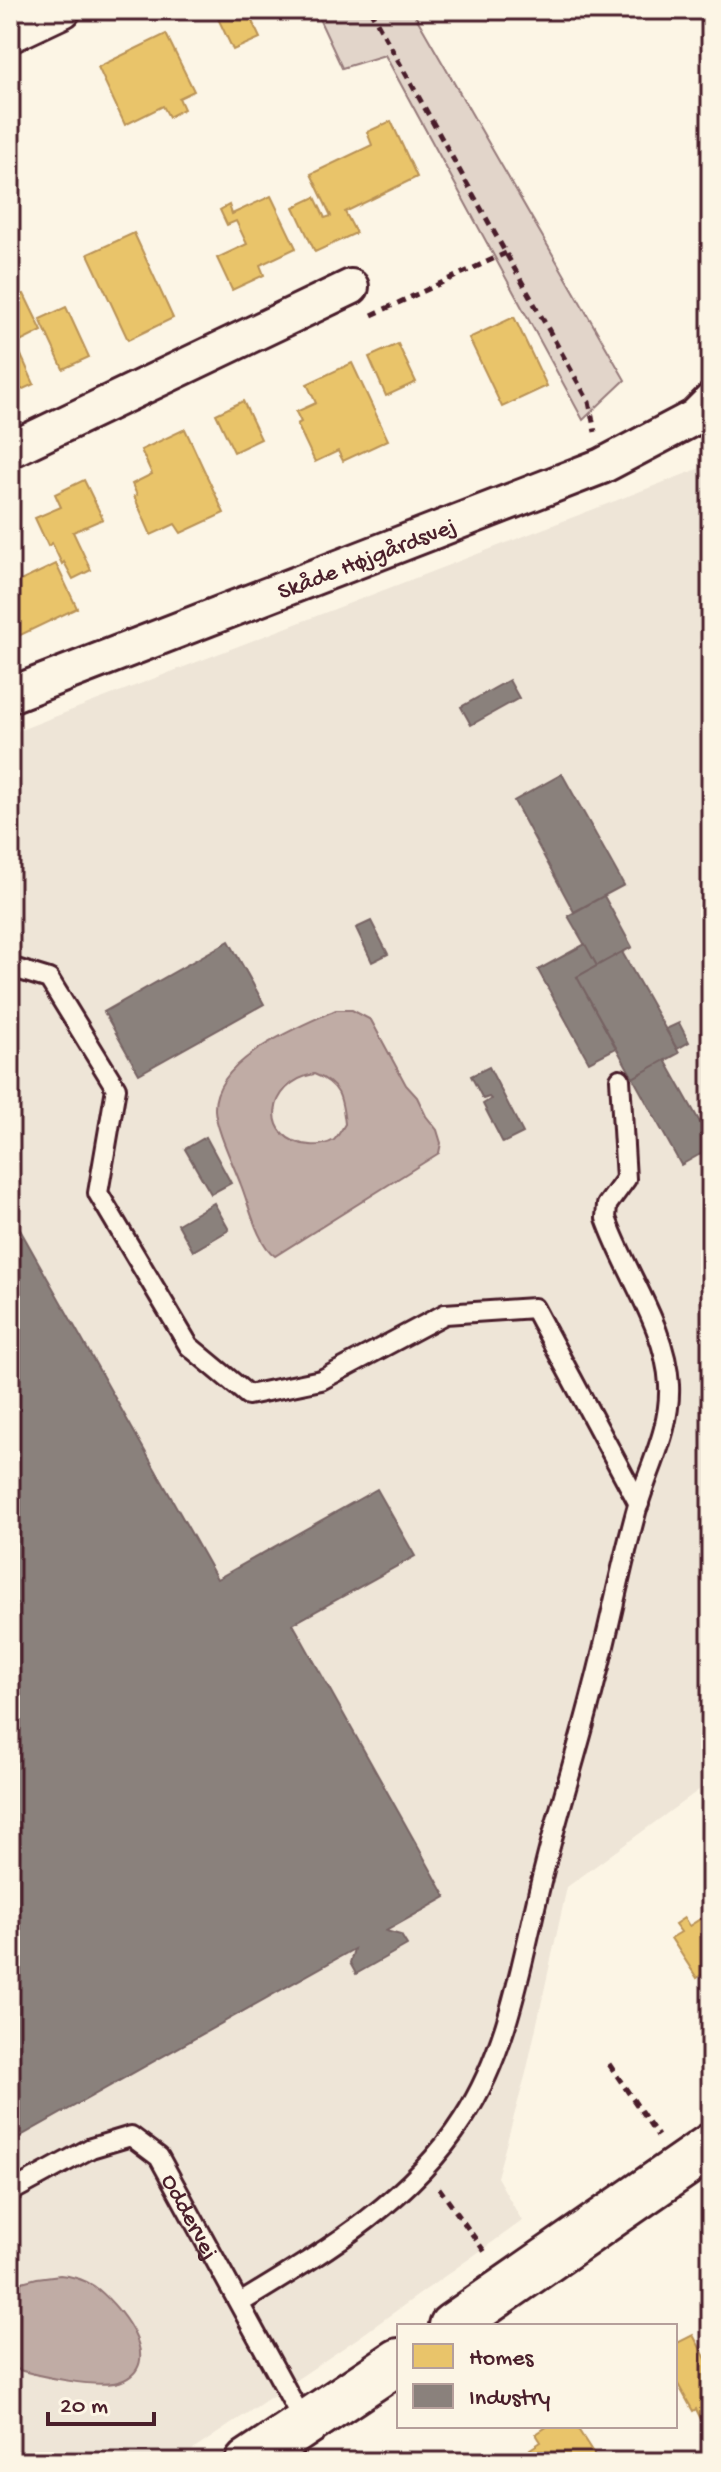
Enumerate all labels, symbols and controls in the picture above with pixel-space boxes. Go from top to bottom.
street label: Skåde Højgårdsvej [274,513,461,608]
street label: Oddervej [153,2170,223,2265]
legend [397,2324,677,2428]
text: Homes [469,2345,535,2374]
scale bar [48,2376,154,2426]
text: Industry [469,2385,551,2414]
text: 20 m [60,2393,108,2422]

